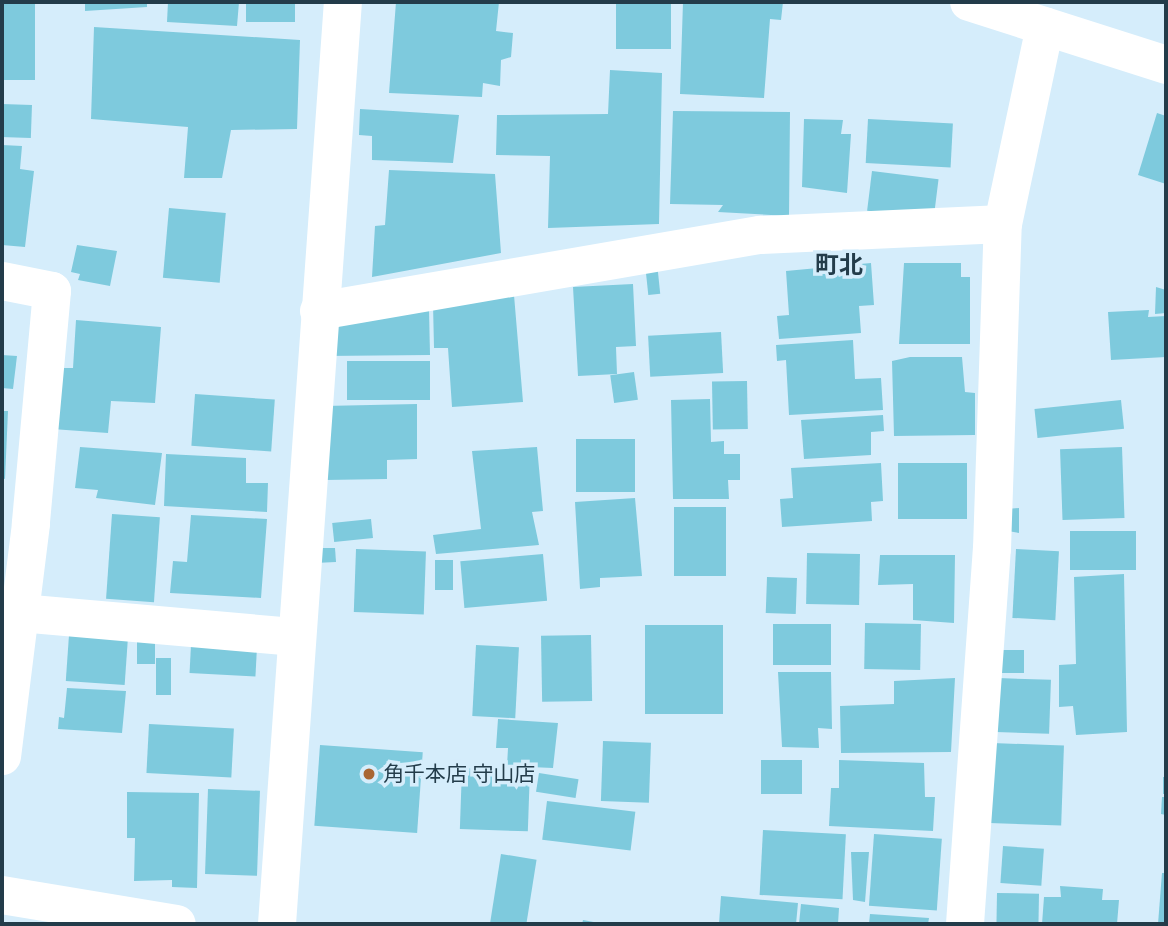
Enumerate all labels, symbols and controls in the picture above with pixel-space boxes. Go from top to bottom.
district label: 町北 [815,251,863,279]
place label: 角千本店 守山店 [383,761,535,787]
marker: 角千本店 守山店 [361,766,377,782]

